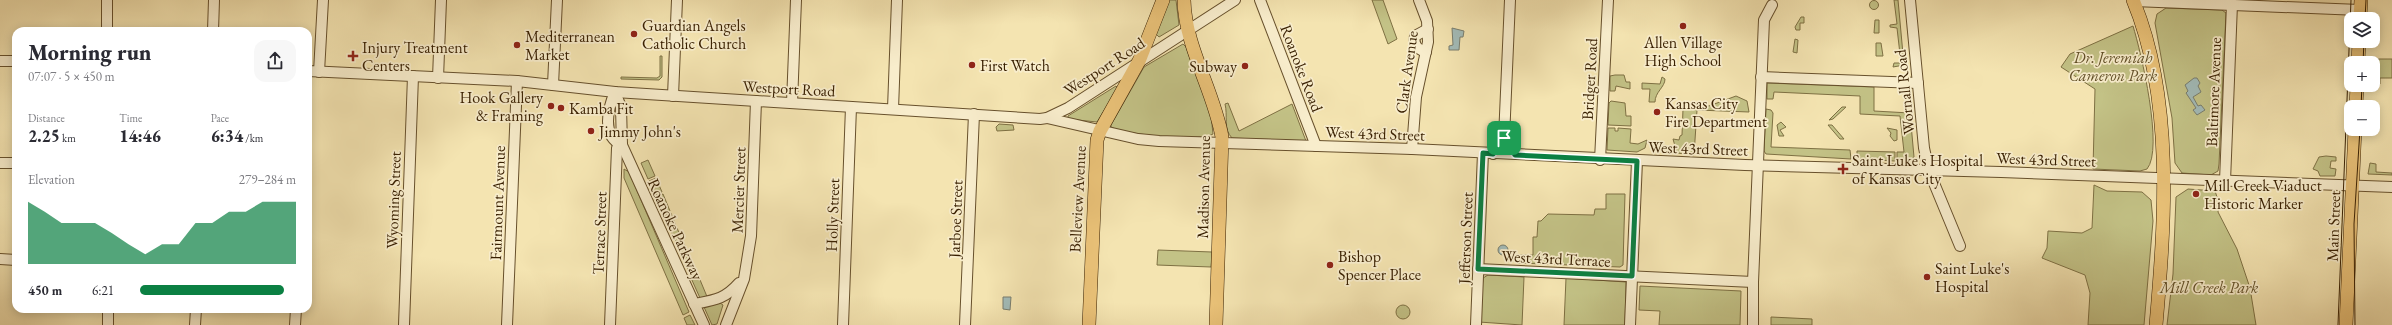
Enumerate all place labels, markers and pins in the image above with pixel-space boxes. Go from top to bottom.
place label: Guardian Angels Catholic Church [642,15,746,54]
marker: Allen Village High School [1678,21,1688,31]
place label: Mediterranean Market [525,26,616,65]
marker: Guardian Angels Catholic Church [629,29,639,39]
place label: Allen Village High School [1643,32,1722,71]
place label: Injury Treatment Centers [362,37,468,76]
marker: Mediterranean Market [512,40,522,50]
marker: Injury Treatment Centers [347,50,359,62]
place label: First Watch [980,55,1050,76]
place label: Subway [1189,56,1238,77]
marker: First Watch [967,60,977,70]
marker: Subway [1240,61,1250,71]
place label: Hook Gallery & Framing [459,87,544,126]
place label: Kansas City Fire Department [1665,93,1767,132]
place label: Kamba Fit [569,98,633,119]
marker: Hook Gallery & Framing [546,101,556,111]
marker: Kamba Fit [556,103,566,113]
marker: Kansas City Fire Department [1652,107,1662,117]
place label: Jimmy John's [597,121,681,142]
pin [1487,121,1521,155]
marker: Jimmy John's [586,126,596,136]
place label: Saint Luke's Hospital of Kansas City [1852,150,1983,189]
marker: Saint Luke's Hospital of Kansas City [1837,163,1849,175]
place label: Mill Creek Viaduct Historic Marker [2204,175,2322,214]
marker: Mill Creek Viaduct Historic Marker [2191,189,2201,199]
place label: Bishop Spencer Place [1338,246,1421,285]
place label: Saint Luke's Hospital [1935,258,2009,297]
marker: Bishop Spencer Place [1325,260,1335,270]
marker: Saint Luke's Hospital [1922,272,1932,282]

